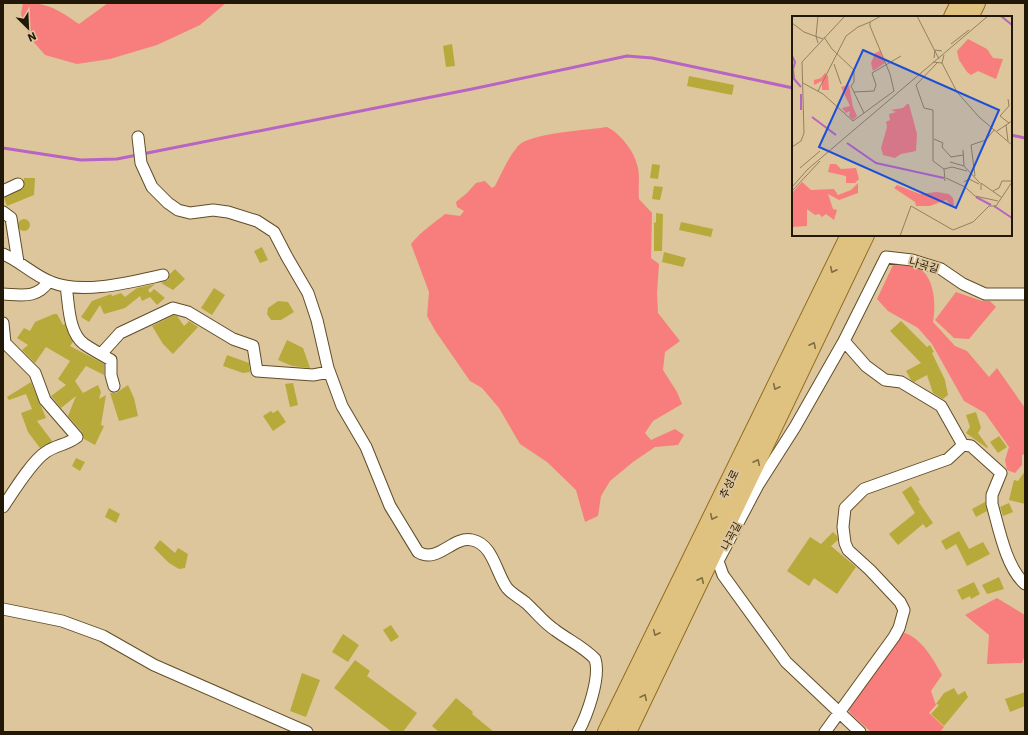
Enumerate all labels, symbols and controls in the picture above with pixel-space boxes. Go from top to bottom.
north arrow [8,8,48,48]
inset map [792,16,1012,236]
text: N [26,29,39,45]
street label: 나곡길 [907,254,941,276]
one-way arrow [830,266,837,273]
one-way arrow [808,342,816,349]
one-way arrow [773,383,781,390]
one-way arrow [752,459,760,467]
street label: 추성로 [716,467,742,501]
one-way arrow [710,512,718,520]
street label: 나곡길 [718,519,744,553]
one-way arrow [696,576,704,584]
one-way arrow [653,629,661,637]
one-way arrow [640,694,647,701]

